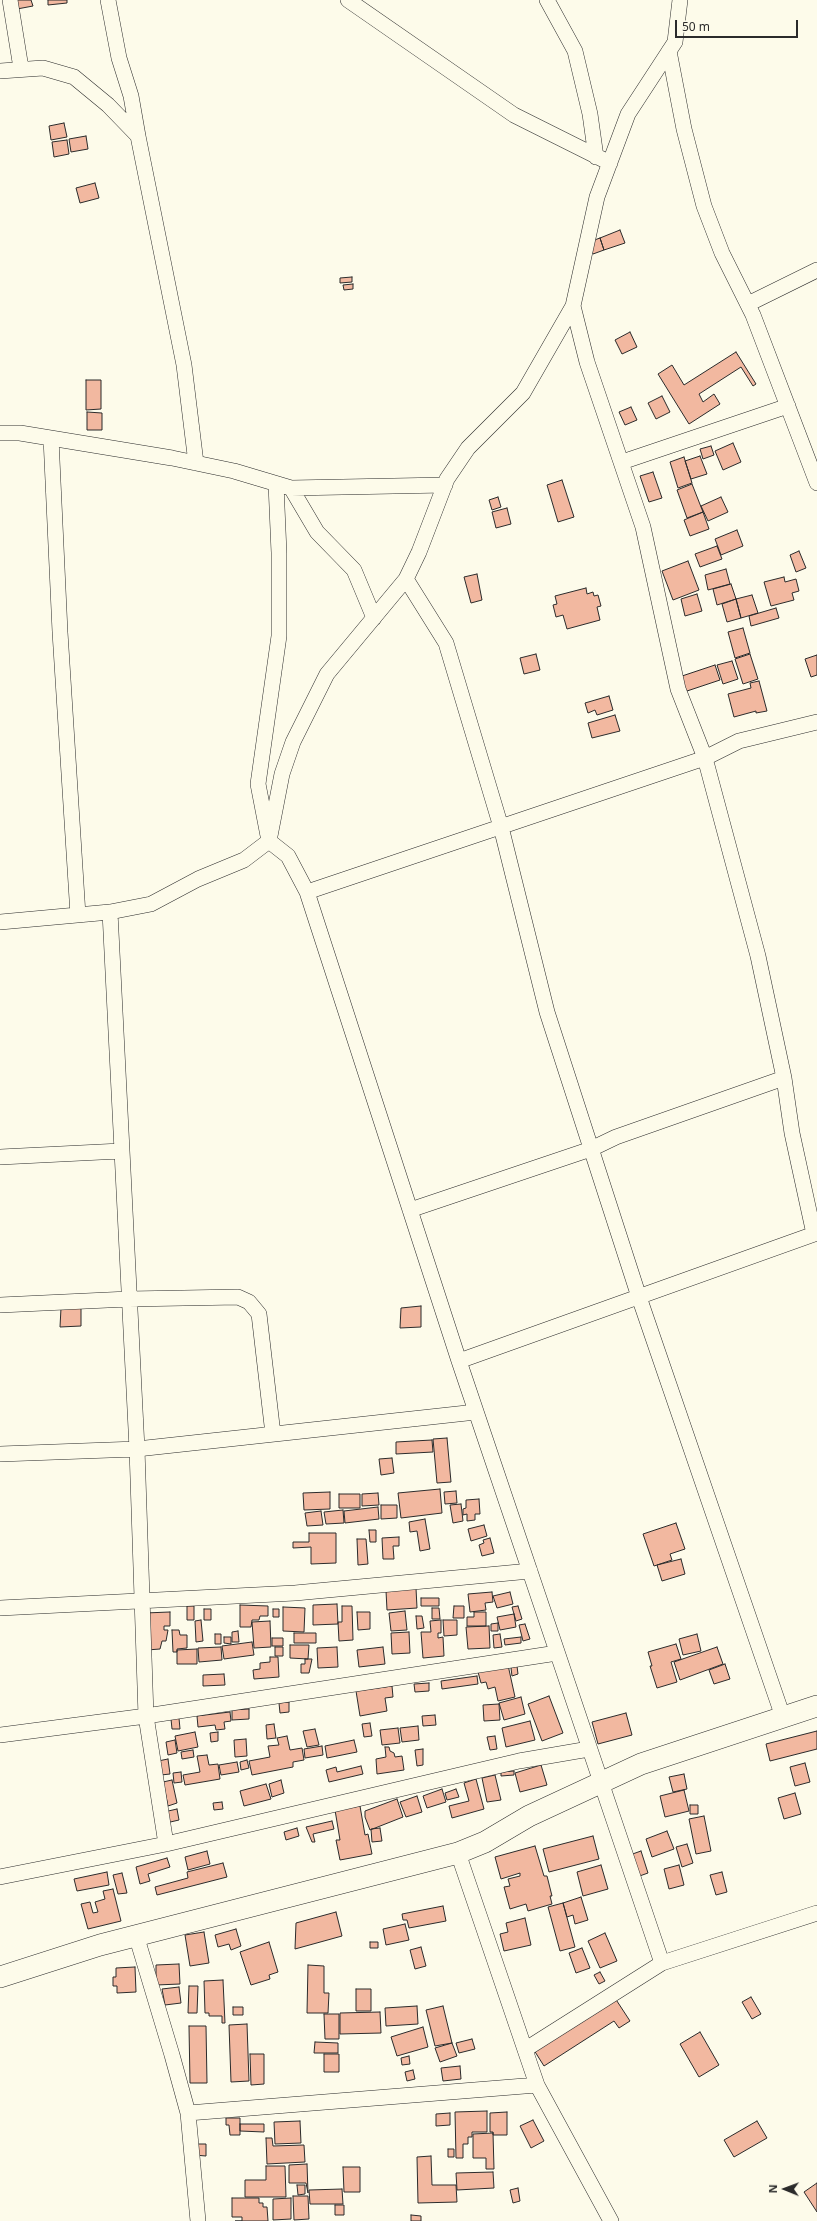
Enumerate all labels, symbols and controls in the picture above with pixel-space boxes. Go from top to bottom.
scale bar [677,12,800,38]
text: 50 m [682,18,710,35]
north arrow [765,2169,805,2209]
text: N [765,2184,780,2193]

